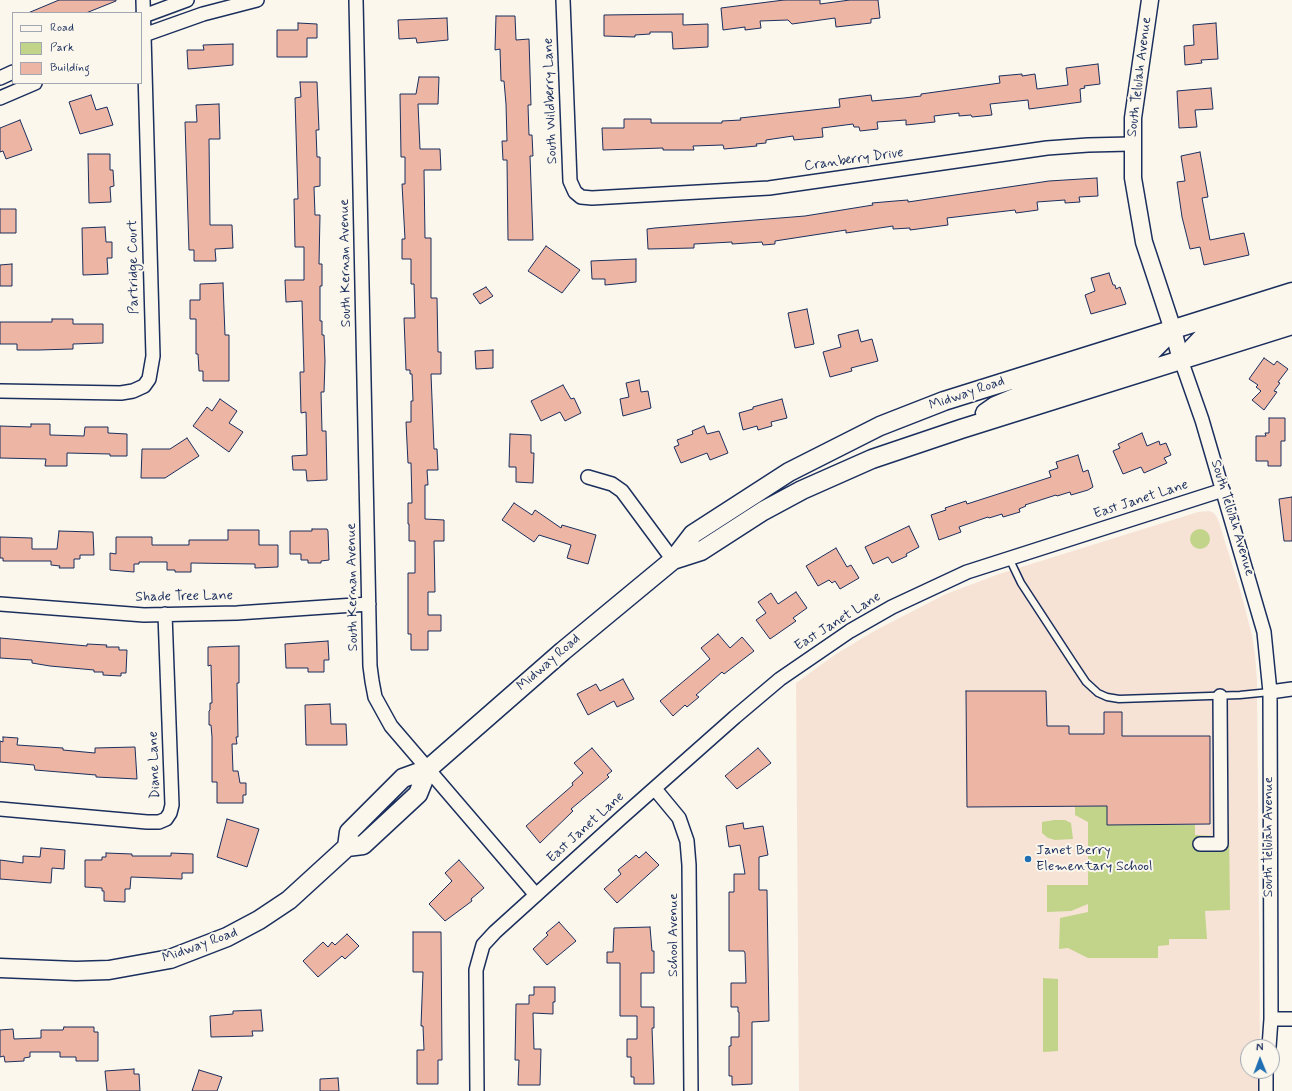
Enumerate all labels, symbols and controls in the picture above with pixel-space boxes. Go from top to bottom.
legend [12,12,142,84]
street label: South Telulah Avenue [1124,16,1156,138]
text: Road [50,20,74,36]
street label: South Wildberry Lane [540,38,562,164]
text: Park [50,40,74,56]
text: Building [50,60,90,76]
street label: Cranberry Drive [803,145,905,175]
street label: South Kernan Avenue [336,199,356,327]
street label: Partridge Court [125,220,143,314]
street label: Midway Road [927,373,1007,415]
street label: South Telulah Avenue [1206,458,1258,578]
street label: East Janet Lane [1092,477,1190,523]
street label: South Kernan Avenue [343,523,363,651]
street label: Shade Tree Lane [135,588,233,606]
street label: East Janet Lane [792,589,884,655]
street label: Midway Road [514,631,584,695]
street label: Diane Lane [145,731,165,799]
street label: South Telulah Avenue [1261,777,1277,897]
street label: East Janet Lane [544,789,628,867]
place label: Janet Berry Elementary School [1036,843,1152,876]
marker: Janet Berry Elementary School [1023,854,1033,864]
street label: School Avenue [666,893,682,977]
street label: Midway Road [160,925,240,967]
north arrow [1240,1039,1280,1079]
text: N [1256,1041,1264,1055]

